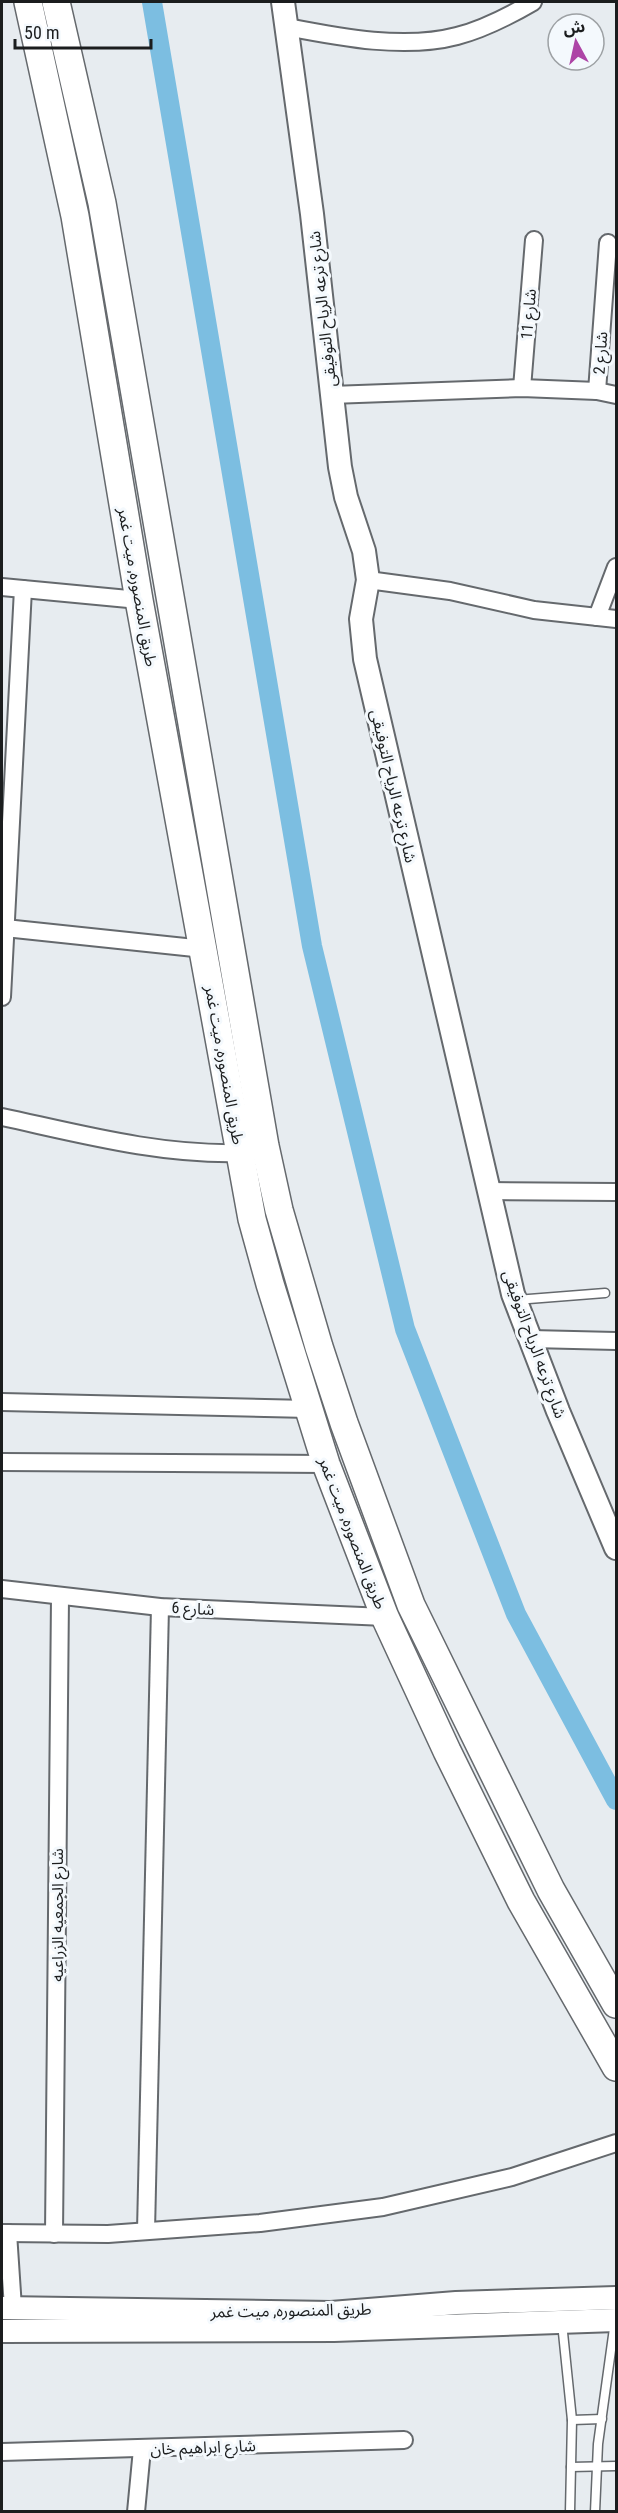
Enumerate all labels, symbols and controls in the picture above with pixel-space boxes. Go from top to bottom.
scale bar [15,12,152,50]
north arrow [546,12,606,72]
text: ش [562,17,586,39]
text: 50 m [24,22,59,43]
street label: شارع ترعه الرياح التوفيقى [305,230,343,388]
street label: شارع 11 [517,288,543,340]
street label: شارع 2 [590,331,614,375]
street label: طريق المنصوره, ميت غمر [113,505,161,668]
street label: شارع ترعه الرياح التوفيقى [364,708,420,865]
street label: طريق المنصوره, ميت غمر [200,983,248,1146]
street label: شارع ترعه الرياح التوفيقى [496,1267,570,1422]
street label: طريق المنصوره, ميت غمر [313,1454,390,1612]
street label: شارع 6 [171,1598,215,1622]
street label: شارع الجمعيه الزراعيه [48,1848,70,1982]
street label: طريق المنصوره, ميت غمر [209,2300,372,2322]
street label: شارع ابراهيم خان [150,2436,256,2462]

